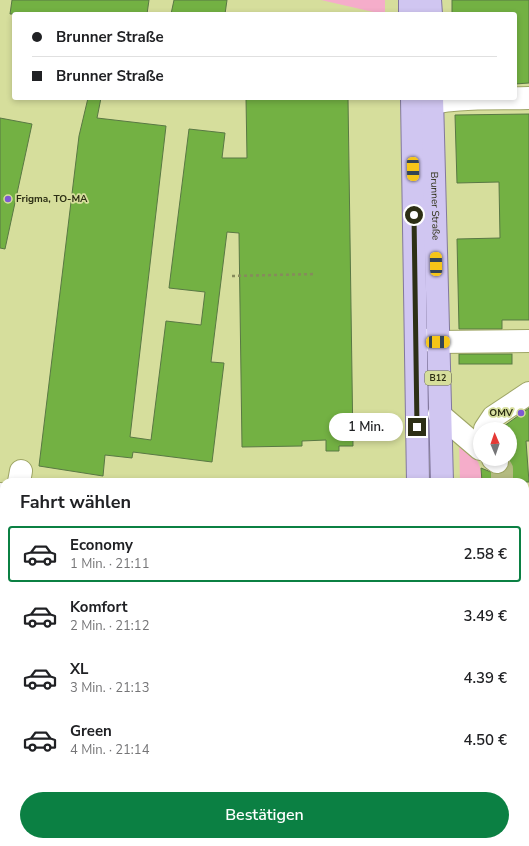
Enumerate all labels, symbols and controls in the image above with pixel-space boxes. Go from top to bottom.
text: Brunner Straße [56,27,164,47]
text: Brunner Straße [56,66,164,86]
car [407,157,419,181]
street label: Brunner Straße [427,171,443,241]
place label: Frigma, TO-MA [16,192,88,206]
marker: Frigma, TO-MA [3,194,13,204]
route start [405,206,423,224]
car [430,252,442,276]
car [426,336,450,348]
road number: B12 [425,371,451,385]
place label: OMV [489,406,514,420]
marker: OMV [516,408,526,418]
callout: 1 Min. [329,413,403,441]
text: 1 Min. [348,418,384,436]
route end [408,418,426,436]
north arrow [473,422,517,466]
map controls [473,422,517,466]
text: Fahrt wählen [20,490,131,514]
text: Economy [70,535,133,555]
icon: car [22,536,58,572]
text: 2.58 € [463,544,507,564]
text: 1 Min. · 21:11 [70,555,149,573]
text: Komfort [70,597,128,617]
icon: car [22,598,58,634]
text: 3.49 € [463,606,507,626]
text: 2 Min. · 21:12 [70,617,149,635]
text: XL [70,659,89,679]
icon: car [22,660,58,696]
text: 4.39 € [463,668,507,688]
text: 3 Min. · 21:13 [70,679,149,697]
text: Green [70,721,112,741]
icon: car [22,722,58,758]
text: 4.50 € [463,730,507,750]
text: 4 Min. · 21:14 [70,741,149,759]
button: Bestätigen [20,792,509,838]

